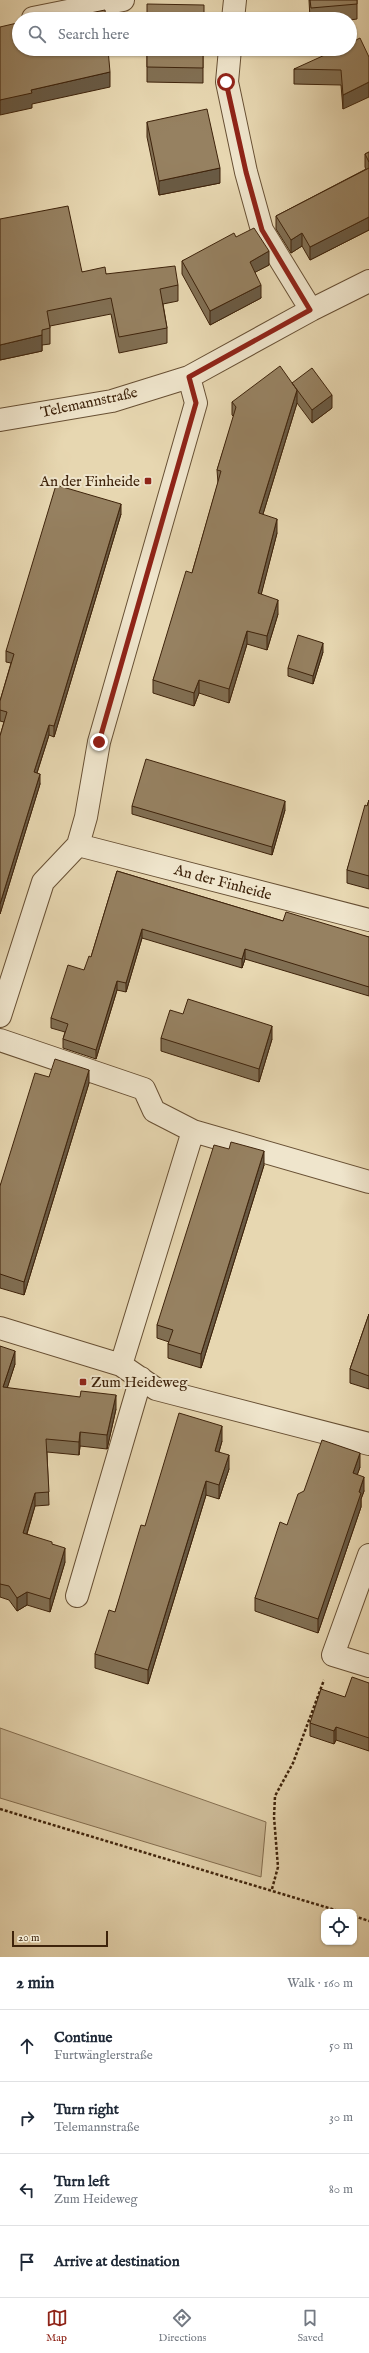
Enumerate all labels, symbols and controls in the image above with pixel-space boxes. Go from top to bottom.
search box [12,12,357,56]
icon: search [26,23,48,45]
text: Search here [58,25,129,44]
route start [217,73,235,91]
street label: Telemannstraße [39,383,139,422]
place label: An der Finheide [39,472,140,491]
marker: An der Finheide [143,476,153,486]
route end [90,733,108,751]
street label: An der Finheide [171,860,274,905]
place label: Zum Heideweg [91,1373,188,1392]
marker: Zum Heideweg [78,1377,88,1387]
map controls [321,1909,357,1945]
button: locate [321,1909,357,1945]
scale bar [12,1929,108,1948]
text: 20 m [18,1931,39,1945]
text: 2 min [16,1973,54,1994]
text: Walk · 160 m [287,1975,353,1992]
text: Continue [54,2028,112,2047]
icon: ahead [16,2035,38,2057]
text: 50 m [329,2037,353,2054]
text: Furtwänglerstraße [54,2047,153,2064]
text: Turn right [54,2100,119,2119]
icon: right [16,2107,38,2129]
text: 30 m [329,2109,353,2126]
text: Telemannstraße [54,2119,139,2136]
text: Turn left [54,2172,110,2191]
icon: left [16,2179,38,2201]
text: 80 m [329,2181,353,2198]
text: Zum Heideweg [54,2191,138,2208]
icon: arrive [16,2251,38,2273]
text: Arrive at destination [54,2252,180,2271]
tab: Map [46,2307,68,2345]
tab: Directions [159,2307,206,2345]
tab: Saved [297,2307,323,2345]

